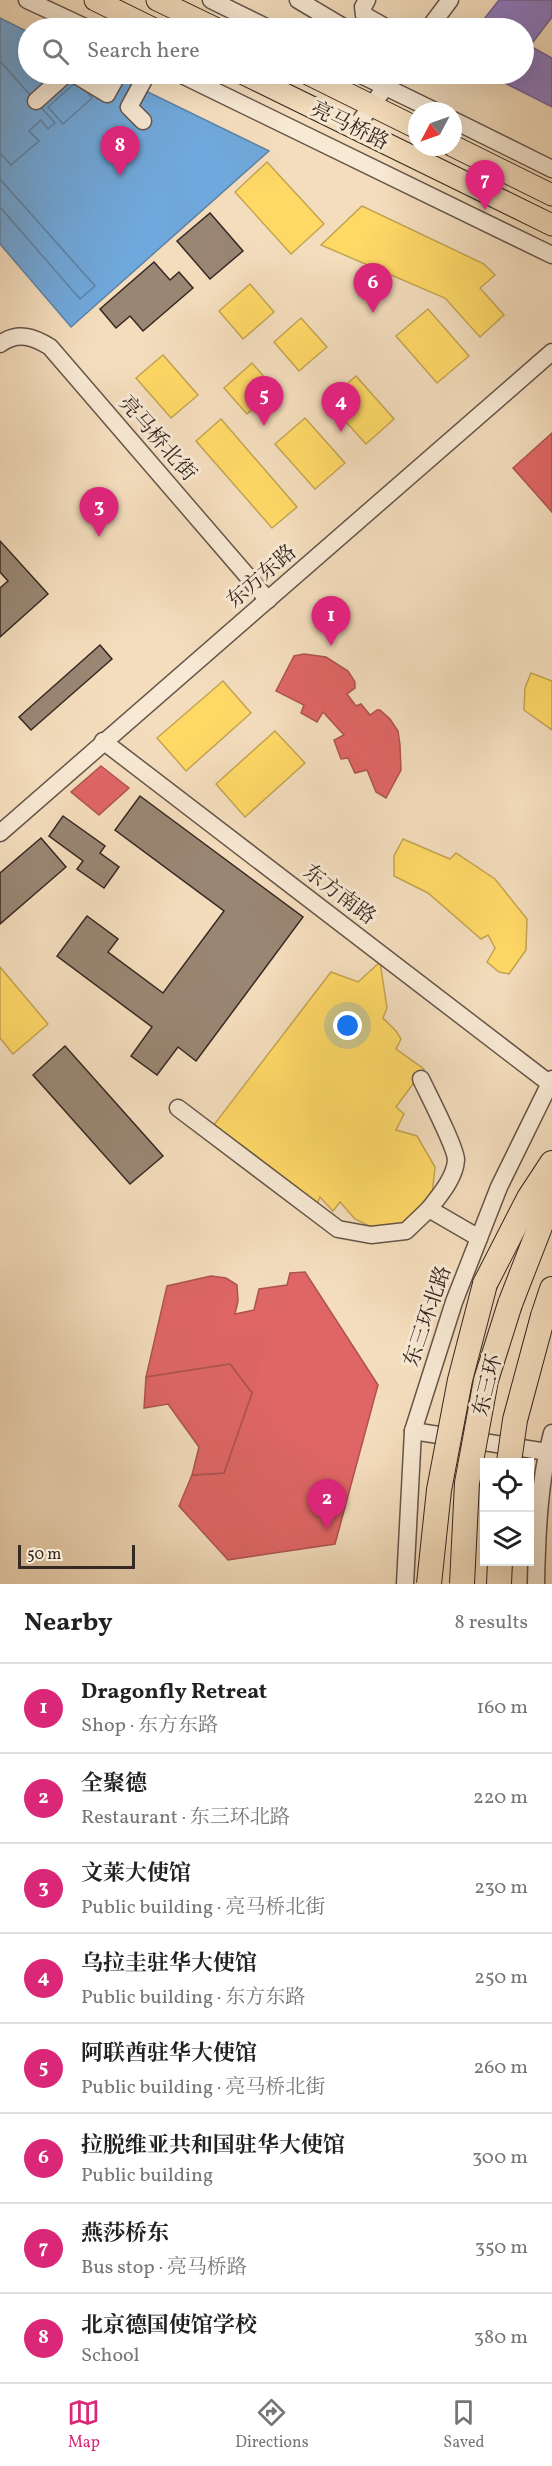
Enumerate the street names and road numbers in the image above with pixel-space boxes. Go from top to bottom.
street label: 亮马桥路 [305,95,393,158]
street label: 亮马桥北街 [111,390,202,488]
street label: 东方东路 [221,539,303,616]
street label: 东方南路 [297,858,381,932]
street label: 东三环北路 [398,1262,459,1371]
street label: 东三环 [467,1351,510,1419]

